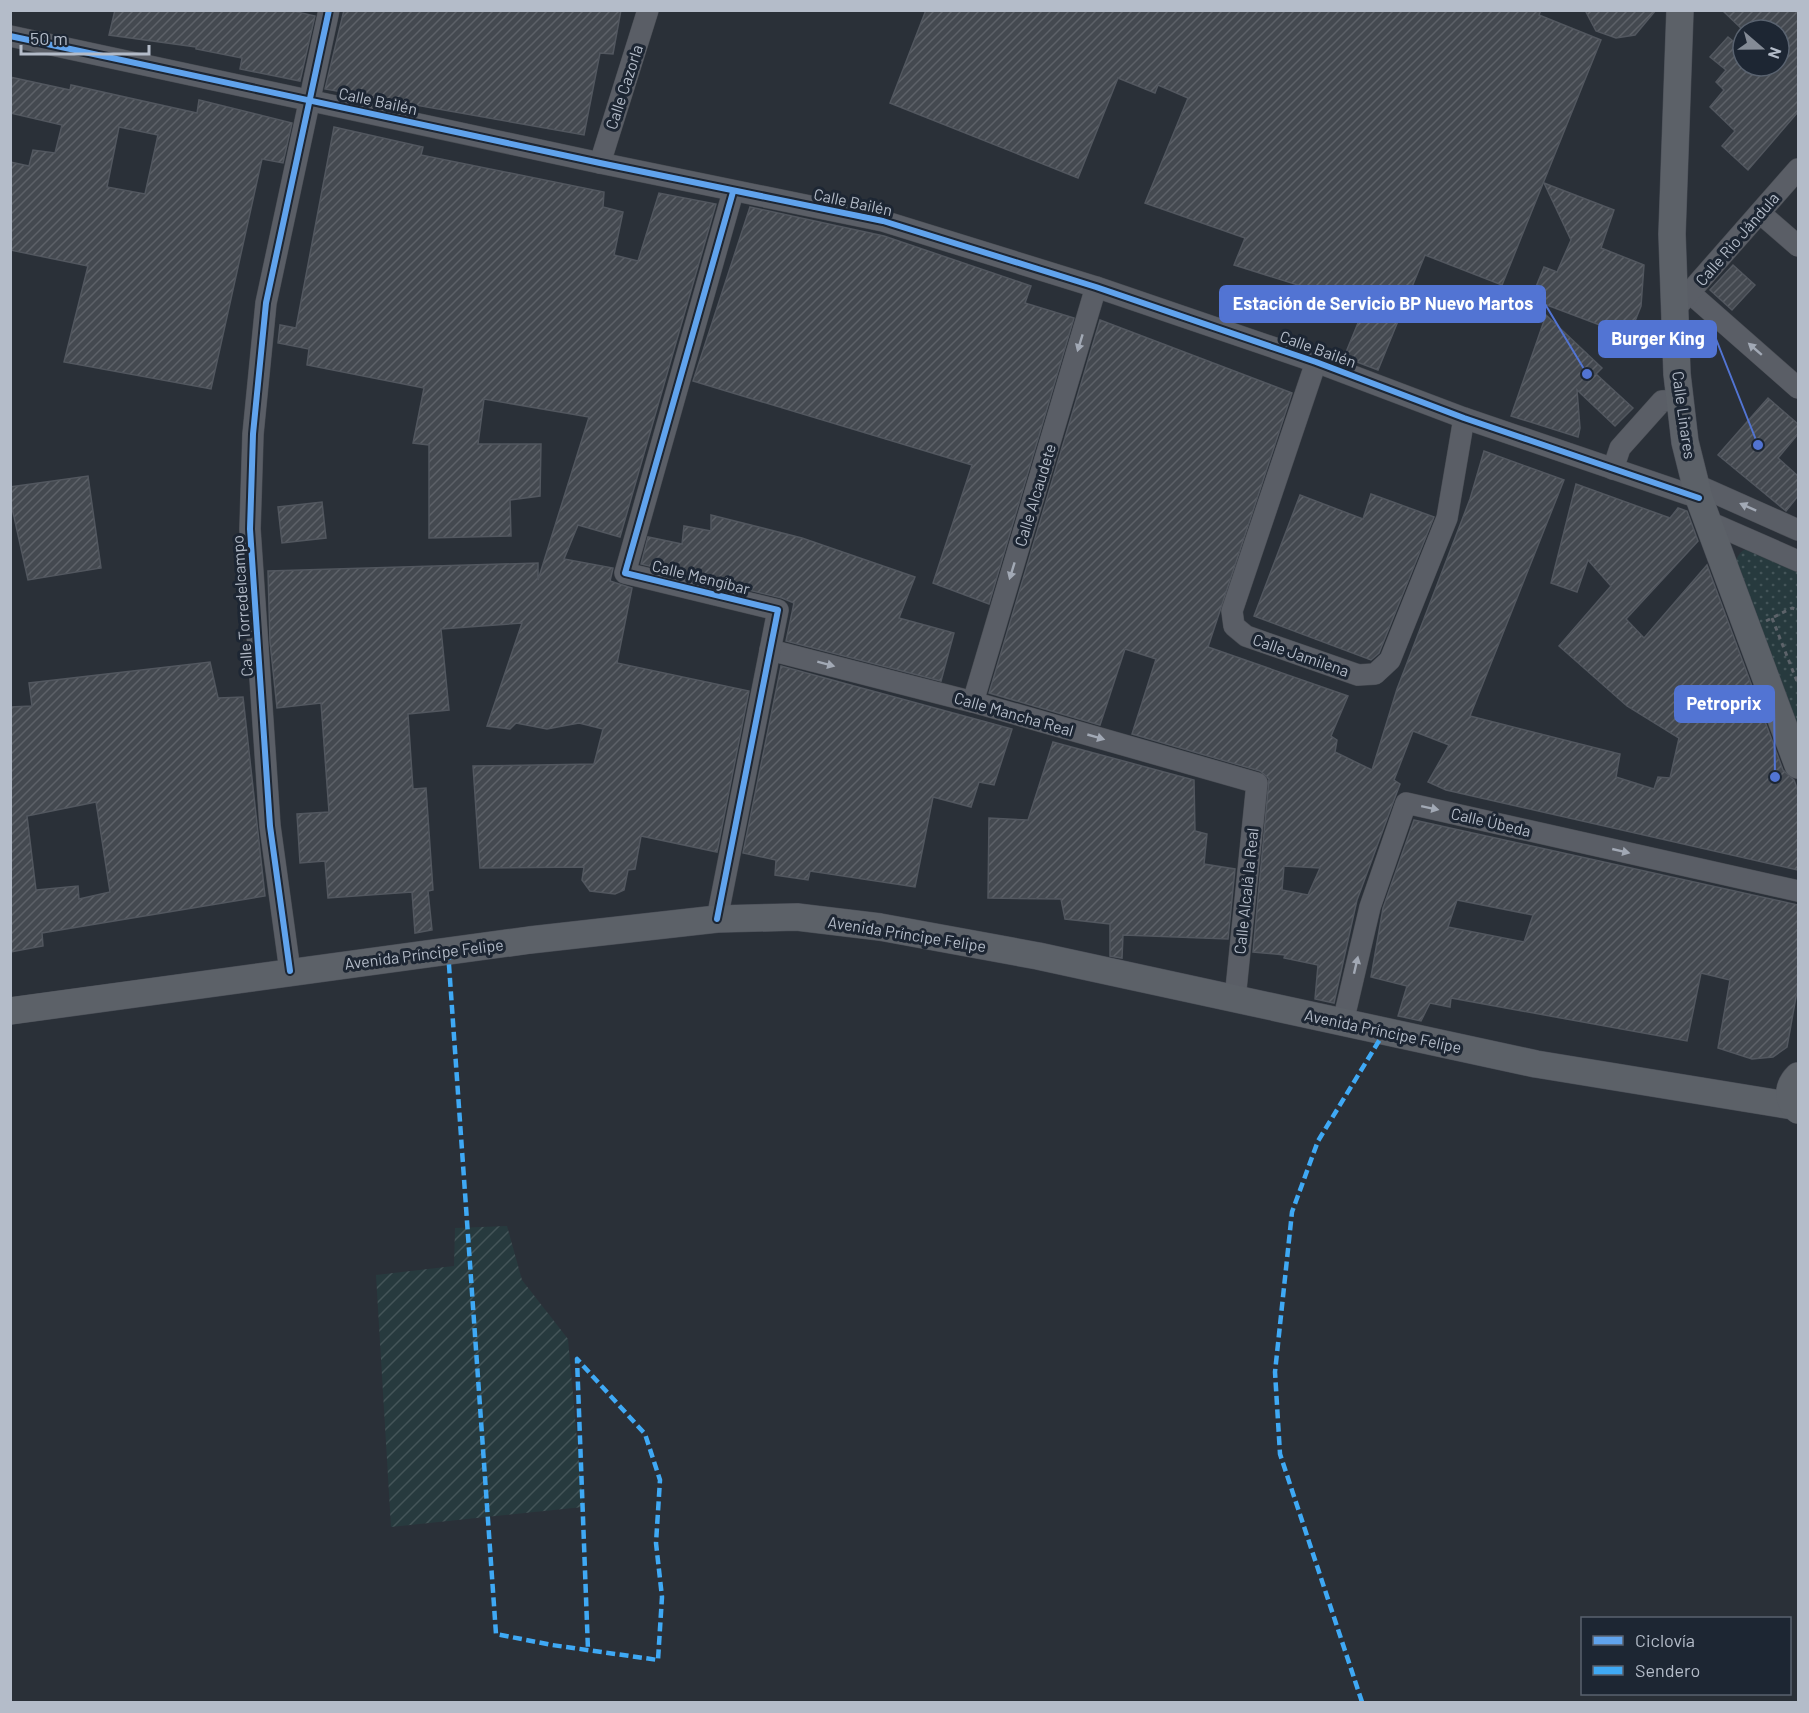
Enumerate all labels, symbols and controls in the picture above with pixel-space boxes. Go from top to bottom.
scale bar [21,18,148,56]
north arrow [1731,18,1791,78]
text: 50 m [30,27,68,49]
street label: Calle Cazorla [601,42,646,132]
text: N [1765,45,1786,62]
street label: Calle Bailén [337,83,419,118]
street label: Calle Bailén [812,184,894,219]
street label: Calle Rio Jándula [1691,188,1782,289]
callout: Estación de Servicio BP Nuevo Martos [1220,286,1545,322]
text: Estación de Servicio BP Nuevo Martos [1233,292,1533,314]
callout: Burger King [1599,321,1716,357]
street label: Calle Bailén [1277,326,1359,371]
text: Burger King [1611,327,1705,349]
one-way arrow [1075,334,1084,352]
one-way arrow [1747,343,1762,356]
street label: Calle Linares [1669,370,1700,460]
street label: Calle Alcaudete [1010,441,1059,549]
one-way arrow [1738,502,1756,512]
street label: Calle Torredelcampo [227,535,256,677]
street label: Calle Mengíbar [650,555,752,598]
one-way arrow [1007,562,1016,580]
street label: Calle Jamilena [1251,629,1352,680]
one-way arrow [817,660,836,670]
callout: Petroprix [1675,686,1774,722]
street label: Calle Mancha Real [952,687,1076,740]
text: Petroprix [1687,692,1762,714]
one-way arrow [1087,733,1105,742]
street label: Calle Úbeda [1449,803,1533,840]
one-way arrow [1421,804,1440,813]
street label: Calle Alcalá la Real [1229,827,1262,955]
one-way arrow [1611,846,1630,856]
street label: Avenida Príncipe Felipe [827,912,988,955]
street label: Avenida Príncipe Felipe [343,934,504,973]
one-way arrow [1352,956,1362,974]
street label: Avenida Príncipe Felipe [1303,1005,1463,1056]
legend [1581,1617,1791,1695]
text: Ciclovía [1635,1629,1695,1651]
text: Sendero [1635,1659,1700,1681]

